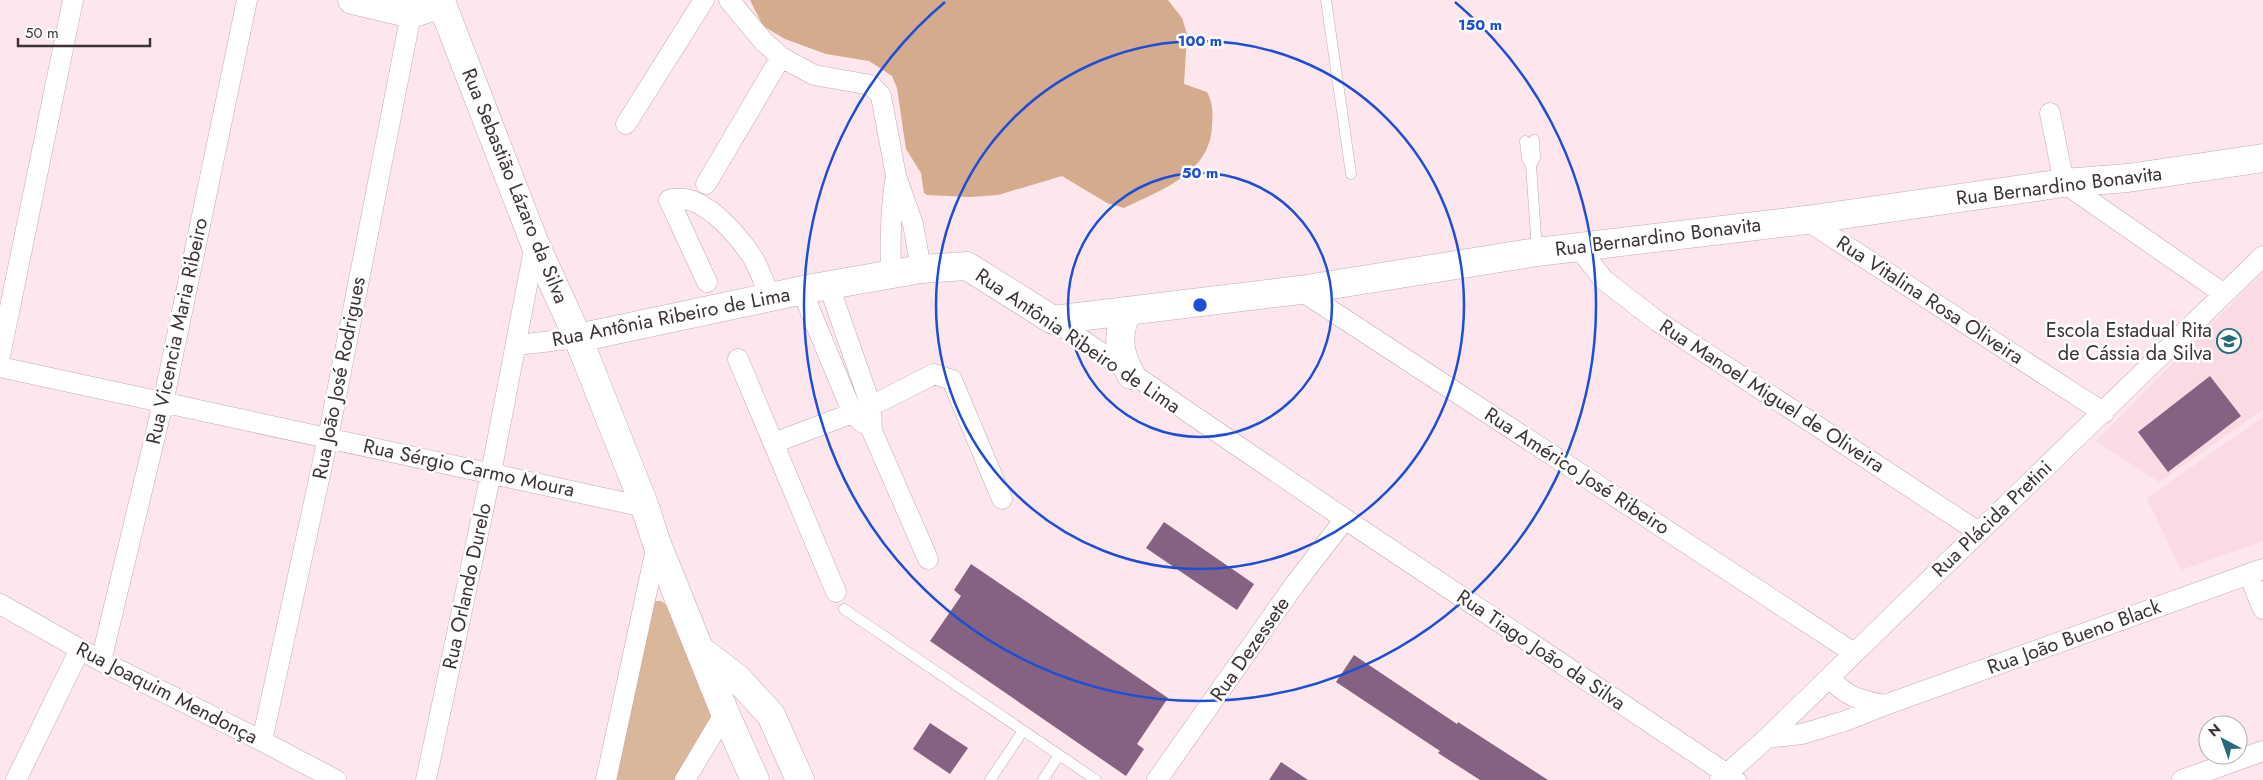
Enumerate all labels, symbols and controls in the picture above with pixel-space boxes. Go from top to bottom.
text: 150 m [1458,14,1502,36]
scale bar [18,15,150,47]
text: 50 m [25,22,59,44]
text: 100 m [1178,30,1222,52]
street label: Rua Sebastião Lázaro da Silva [454,64,576,308]
street label: Rua Bernardino Bonavita [1954,159,2164,213]
text: 50 m [1182,162,1218,184]
street label: Rua Bernardino Bonavita [1553,210,1763,264]
street label: Rua Vicencia Maria Ribeiro [139,215,215,447]
street label: Rua Vitalina Rosa Oliveira [1831,228,2029,372]
street label: Rua Antônia Ribeiro de Lima [970,261,1186,421]
street label: Rua João José Rodrigues [305,274,373,482]
street label: Rua Antônia Ribeiro de Lima [549,280,793,354]
centre of rings [1191,296,1209,314]
street label: Rua Manoel Miguel de Oliveira [1654,312,1890,480]
place label: Escola Estadual Rita de Cássia da Silva [2046,316,2212,368]
school or university icon: Escola Estadual Rita de Cássia da Silva [2216,328,2242,354]
street label: Rua Américo José Ribeiro [1479,400,1675,542]
street label: Rua Sérgio Carmo Moura [361,431,577,505]
street label: Rua Plácida Pretini [1925,454,2059,584]
street label: Rua Orlando Durelo [435,500,499,672]
street label: Rua Tiago João da Silva [1451,583,1631,717]
street label: Rua Dezessete [1203,591,1297,707]
street label: Rua João Bueno Black [1983,592,2165,682]
street label: Rua Joaquim Mendonça [71,635,263,751]
north arrow [2198,715,2248,765]
text: N [2204,719,2225,741]

